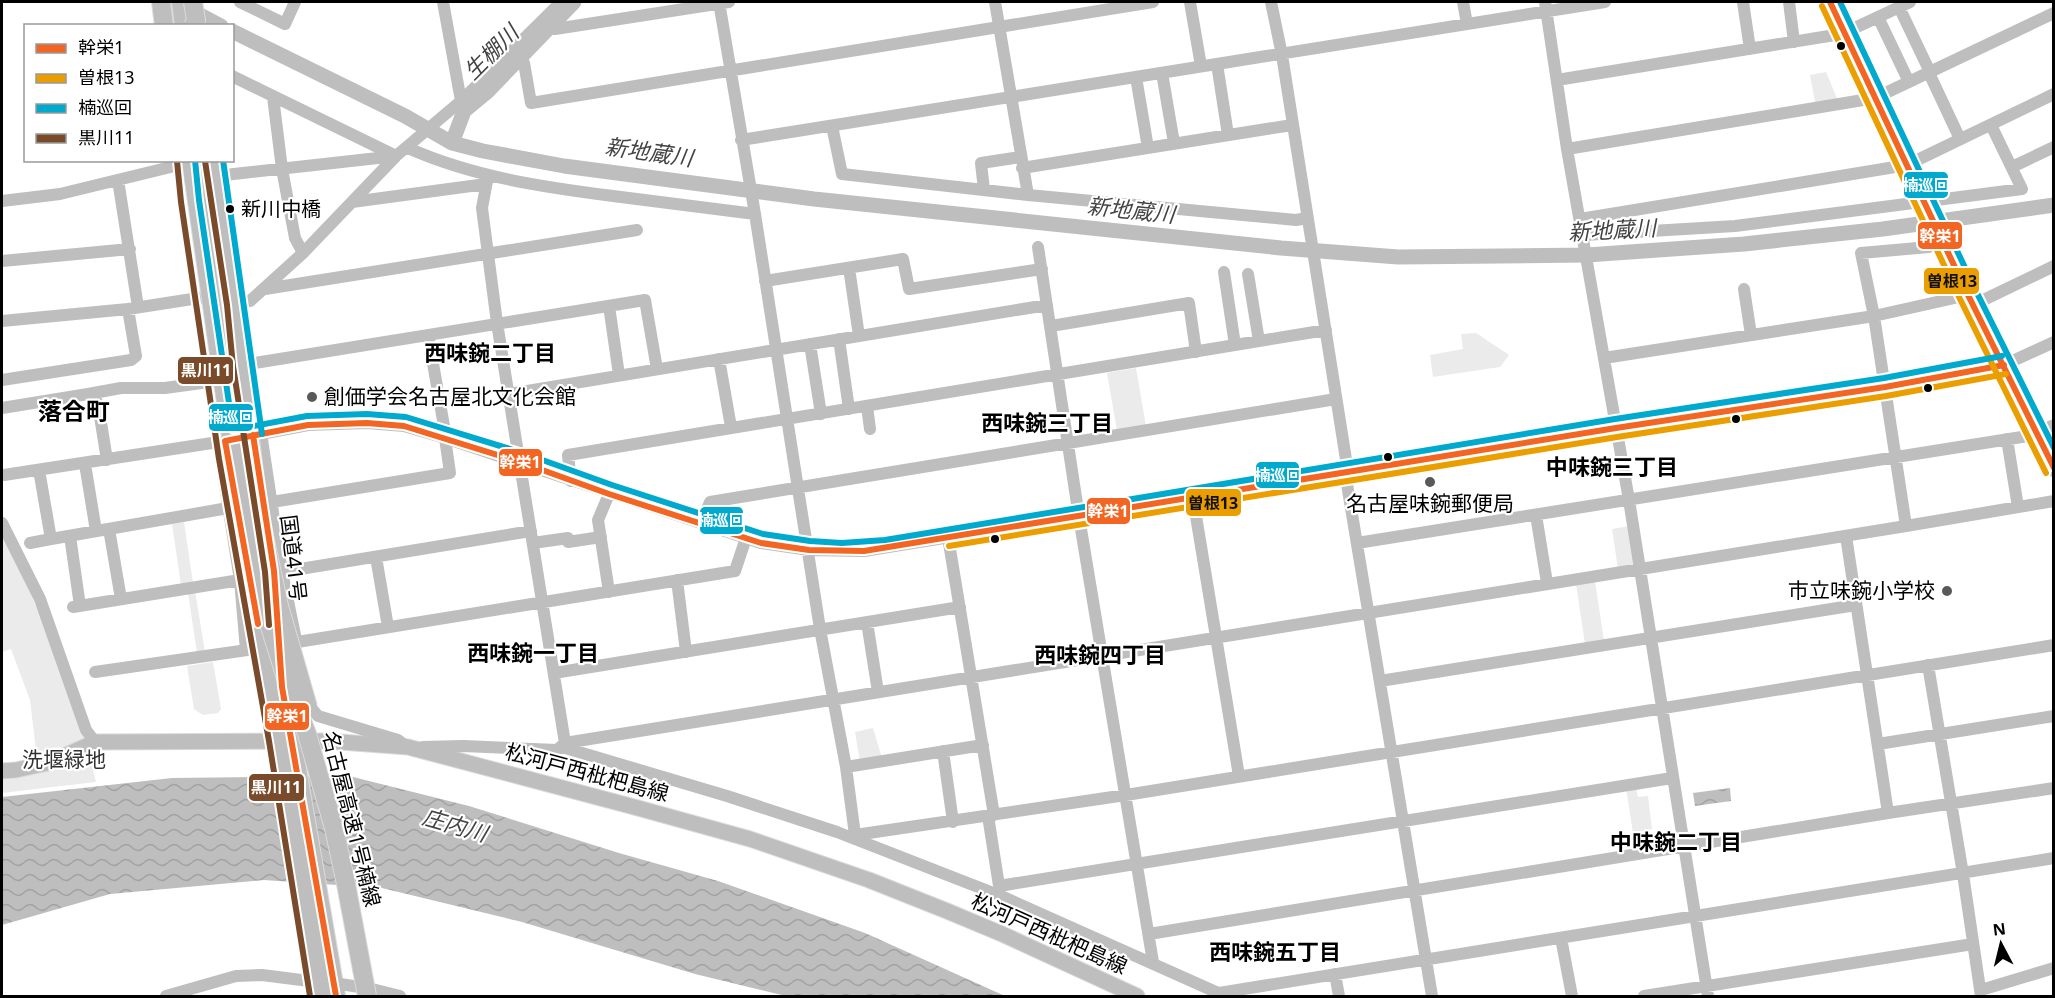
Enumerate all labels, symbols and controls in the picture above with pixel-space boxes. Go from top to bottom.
water label: 生棚川 [456,16,526,85]
legend [24,24,234,162]
text: 幹栄1 [78,35,124,59]
unlabelled marker [1835,40,1847,52]
text: 曽根13 [78,65,135,89]
text: 楠巡回 [78,95,132,119]
text: 黒川11 [78,125,135,149]
water label: 新地蔵川 [603,130,697,172]
line badge: 楠巡回 [1903,171,1949,199]
text: 楠巡回 [1902,174,1950,196]
water label: 新地蔵川 [1086,189,1178,229]
place label: 新川中橋 [241,195,321,222]
marker: 新川中橋 [224,203,236,215]
water label: 新地蔵川 [1567,212,1659,246]
line badge: 幹栄1 [1917,221,1963,250]
text: 幹栄1 [1919,225,1961,247]
line badge: 曽根13 [1923,267,1980,295]
text: 曽根13 [1927,270,1977,292]
district label: 西味鋺二丁目 [424,337,556,367]
line badge: 黒川11 [177,356,234,385]
text: 黒川11 [181,359,231,381]
place label: 創価学会名古屋北文化会館 [324,382,576,410]
unlabelled marker [1922,382,1934,394]
marker: 創価学会名古屋北文化会館 [305,390,319,404]
district label: 落合町 [38,394,110,427]
line badge: 楠巡回 [208,403,254,432]
text: 楠巡回 [207,406,255,428]
district label: 西味鋺三丁目 [981,407,1113,437]
unlabelled marker [1730,413,1742,425]
line badge: 幹栄1 [498,448,543,477]
text: 幹栄1 [499,451,541,473]
unlabelled marker [1382,451,1394,463]
district label: 中味鋺三丁目 [1546,451,1678,481]
line badge: 楠巡回 [1255,461,1300,489]
text: 楠巡回 [1254,464,1302,486]
marker: 名古屋味鋺郵便局 [1423,475,1437,489]
line badge: 曽根13 [1185,488,1242,517]
place label: 名古屋味鋺郵便局 [1346,489,1514,517]
text: 曽根13 [1188,492,1238,514]
line badge: 幹栄1 [1086,497,1131,525]
text: 幹栄1 [1087,500,1129,522]
line badge: 楠巡回 [699,506,744,535]
text: 楠巡回 [697,509,745,531]
street label: 国道41号 [275,513,313,603]
unlabelled marker [989,533,1001,545]
place label: 市立味鋺小学校 [1788,576,1935,604]
marker: 市立味鋺小学校 [1940,584,1954,598]
district label: 西味鋺一丁目 [467,637,599,667]
district label: 西味鋺四丁目 [1034,639,1166,669]
line badge: 幹栄1 [264,702,310,731]
text: 幹栄1 [266,705,308,727]
street label: 名古屋高速1号楠線 [317,728,387,909]
street label: 松河戸西枇杷島線 [502,737,672,807]
park label: 洗堰緑地 [22,745,106,773]
line badge: 黒川11 [248,773,305,802]
text: 黒川11 [251,776,301,798]
water label: 庄内川 [419,801,493,848]
district label: 中味鋺二丁目 [1610,826,1742,856]
street label: 松河戸西枇杷島線 [967,886,1132,980]
north arrow [1971,914,2031,974]
text: N [1991,917,2007,941]
district label: 西味鋺五丁目 [1209,936,1341,966]

